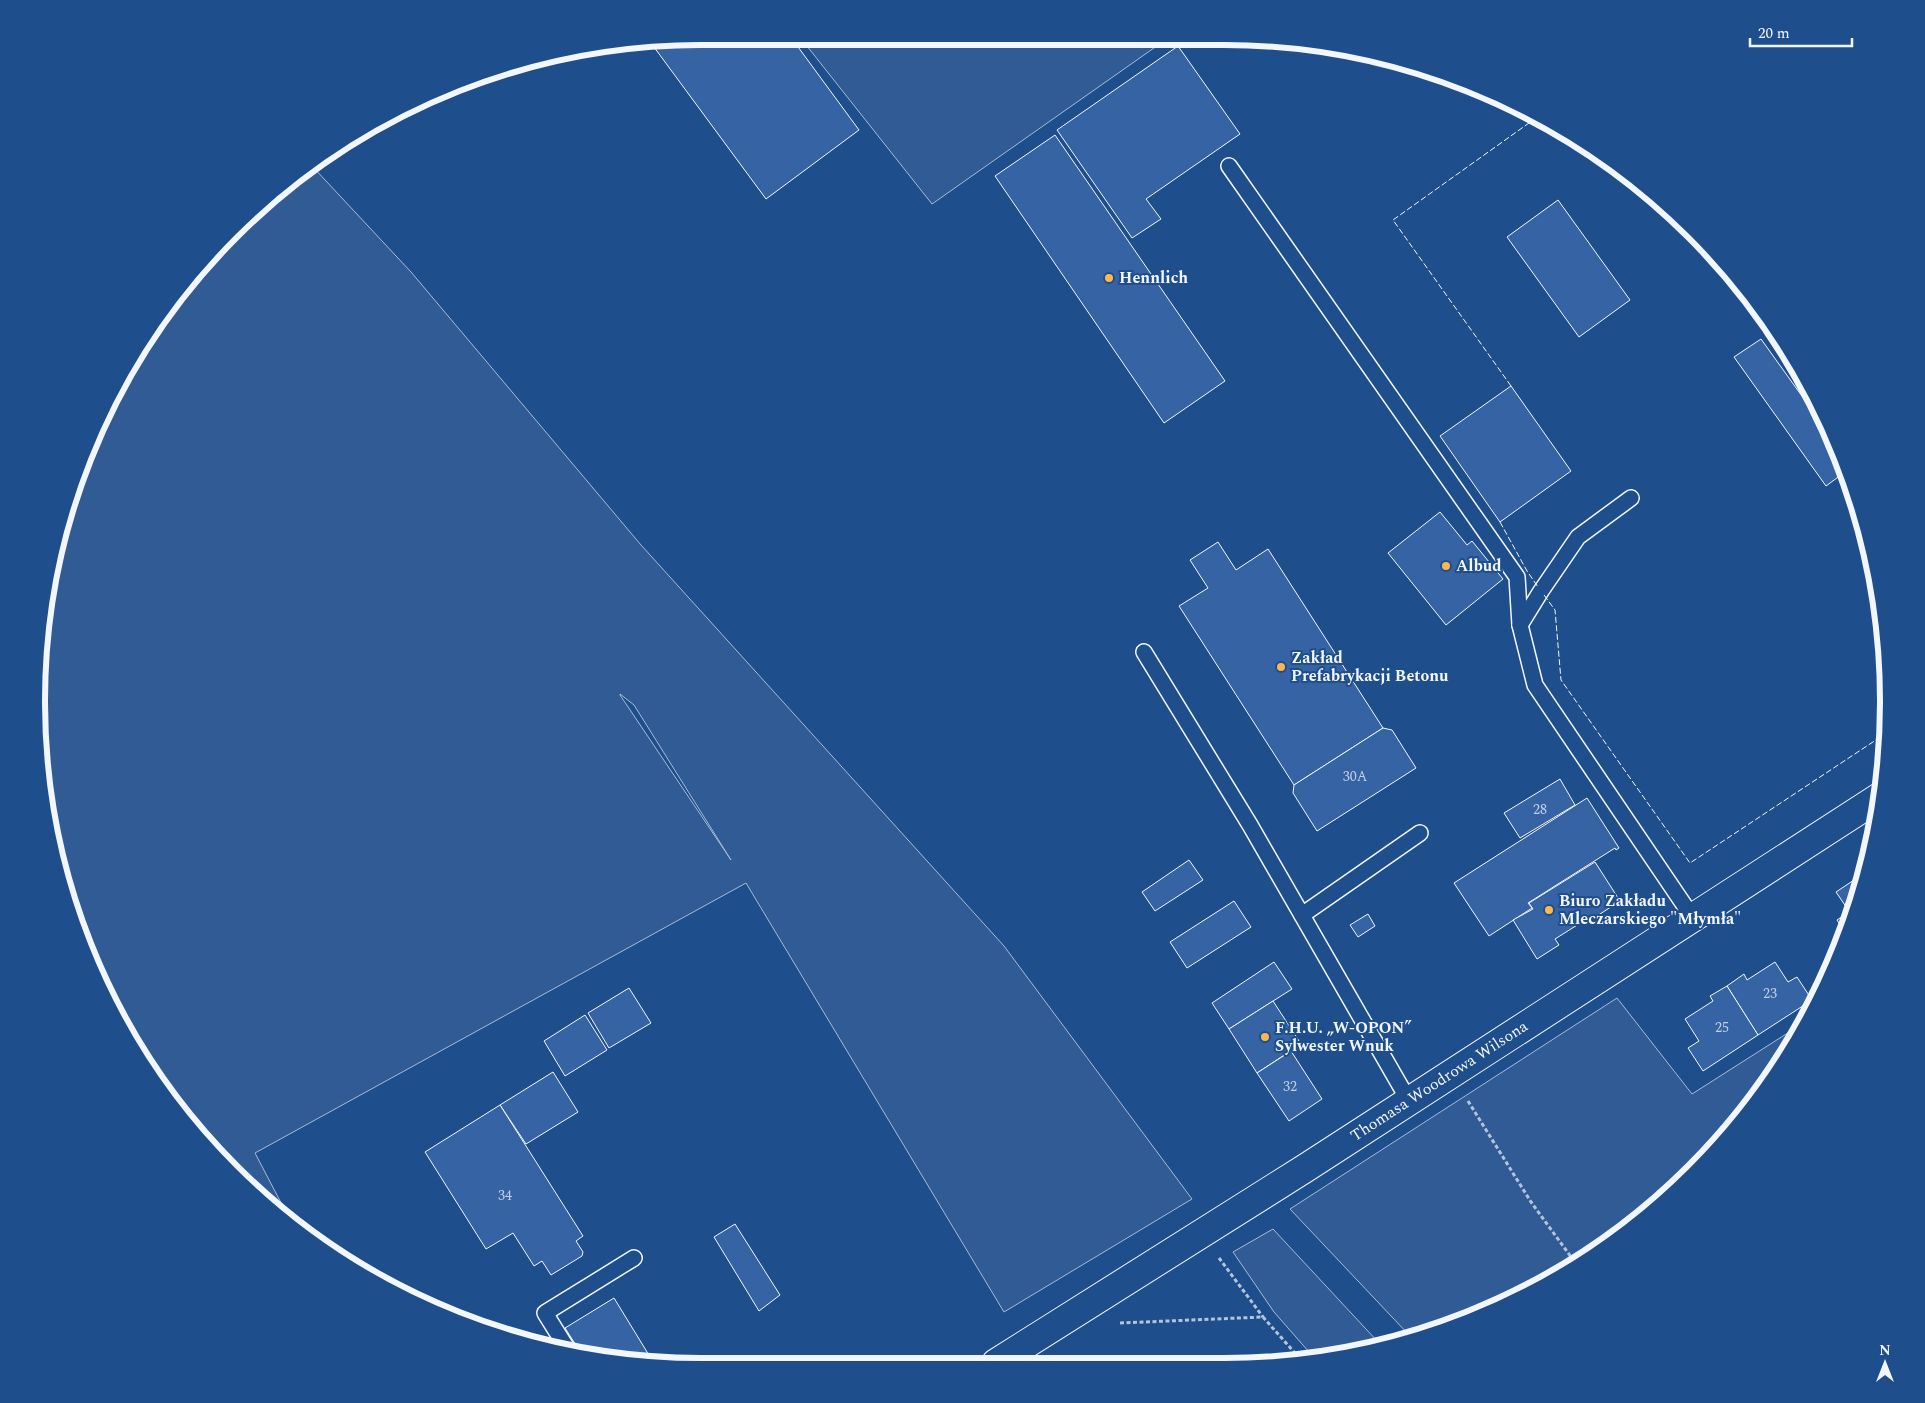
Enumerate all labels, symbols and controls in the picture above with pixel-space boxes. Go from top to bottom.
scale bar [1750,15,1852,47]
text: 20 m [1758,22,1790,45]
place label: Hennlich [1119,266,1188,290]
marker: Hennlich [1103,272,1115,284]
place label: Albud [1456,554,1502,578]
marker: Albud [1440,560,1452,572]
place label: Zakład Prefabrykacji Betonu [1291,646,1449,688]
marker: Zakład Prefabrykacji Betonu [1275,661,1287,673]
house number: 30A [1343,766,1368,787]
house number: 28 [1533,799,1547,820]
place label: Biuro Zakładu Mleczarskiego "Młymła" [1559,889,1741,931]
marker: Biuro Zakładu Mleczarskiego "Młymła" [1543,904,1555,916]
house number: 23 [1763,983,1777,1004]
street label: Thomasa Woodrowa Wilsona [1345,1014,1533,1148]
place label: F.H.U. „W-OPON” Sylwester Wnuk [1275,1016,1411,1058]
house number: 25 [1715,1017,1729,1038]
marker: F.H.U. „W-OPON” Sylwester Wnuk [1259,1031,1271,1043]
house number: 32 [1283,1076,1297,1097]
house number: 34 [498,1185,512,1206]
north arrow [1860,1338,1910,1388]
text: N [1879,1340,1891,1361]

